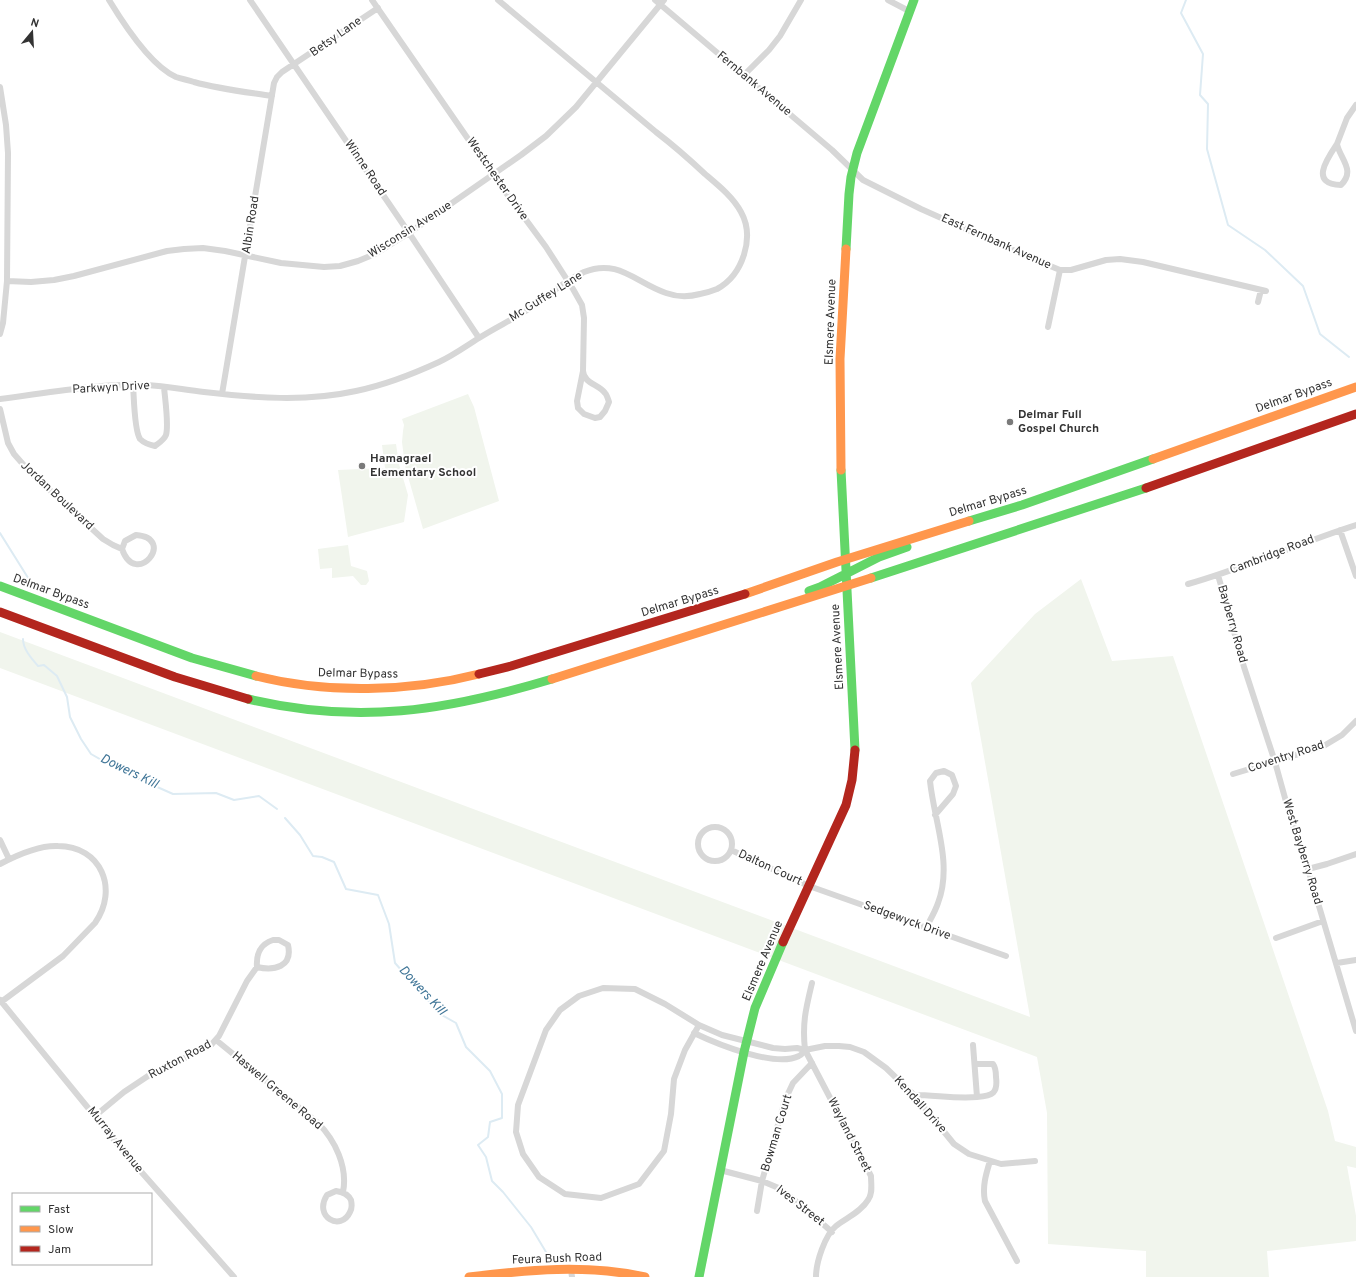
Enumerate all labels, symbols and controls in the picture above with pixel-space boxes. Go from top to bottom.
north arrow [12,12,52,52]
street label: Betsy Lane [307,13,365,61]
text: N [29,16,41,31]
street label: Fernbank Avenue [713,48,795,120]
street label: Westchester Drive [462,134,532,224]
street label: Winne Road [340,137,390,199]
street label: Albin Road [239,195,263,255]
street label: Wisconsin Avenue [365,198,455,262]
street label: East Fernbank Avenue [938,210,1054,274]
street label: Mc Guffey Lane [506,268,586,326]
street label: Elsmere Avenue [822,279,840,365]
street label: Delmar Bypass [1253,375,1335,417]
street label: Parkwyn Drive [72,378,150,398]
place label: Delmar Full Gospel Church [1018,407,1099,437]
marker: Delmar Full Gospel Church [1005,417,1015,427]
place label: Hamagrael Elementary School [370,451,476,481]
street label: Jordan Boulevard [17,458,97,534]
marker: Hamagrael Elementary School [357,461,367,471]
street label: Delmar Bypass [947,483,1029,521]
street label: Cambridge Road [1227,532,1317,578]
street label: Delmar Bypass [10,571,92,613]
street label: Delmar Bypass [639,583,721,621]
street label: Bayberry Road [1213,583,1251,665]
street label: Elsmere Avenue [828,604,848,690]
street label: Delmar Bypass [318,665,398,683]
street label: Coventry Road [1246,737,1326,777]
water label: Dowers Kill [97,751,161,793]
street label: West Bayberry Road [1278,797,1326,907]
street label: Dalton Court [735,846,805,890]
street label: Sedgewyck Drive [861,898,953,944]
street label: Elsmere Avenue [739,918,787,1004]
water label: Dowers Kill [395,963,450,1020]
street label: Ruxton Road [146,1037,214,1083]
street label: Haswell Greene Road [228,1048,326,1134]
street label: Kendall Drive [890,1073,950,1137]
street label: Bowman Court [758,1092,796,1174]
street label: Wayland Street [823,1095,875,1175]
street label: Murray Avenue [83,1104,147,1176]
street label: Ives Street [772,1182,828,1230]
legend [12,1193,152,1265]
text: Fast [48,1202,70,1218]
text: Slow [48,1222,74,1238]
text: Jam [48,1242,71,1258]
street label: Feura Bush Road [512,1249,602,1269]

